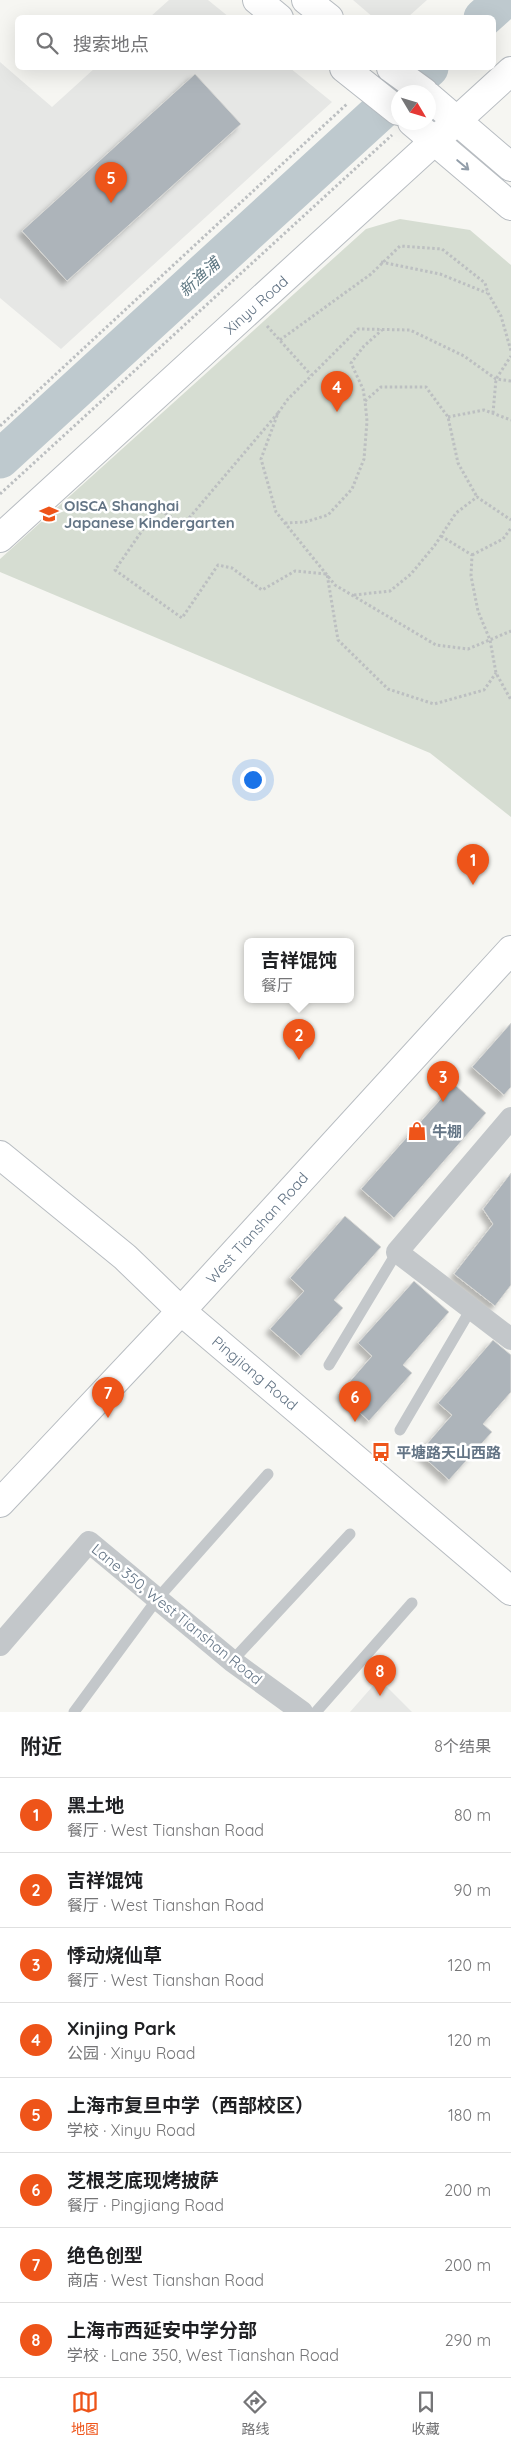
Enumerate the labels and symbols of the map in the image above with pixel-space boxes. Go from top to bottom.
north arrow [391,85,436,130]
one-way arrow [456,160,469,171]
pin: 5 [95,162,127,203]
water label: 新渔浦 [174,252,226,300]
street label: Xinyu Road [220,271,292,339]
pin: 4 [321,371,353,412]
place label: OISCA Shanghai Japanese Kindergarten [64,496,235,532]
school or university icon: OISCA Shanghai Japanese Kindergarten [38,503,60,525]
your location [240,767,266,793]
pin: 1 [457,844,489,885]
pin: 2 [283,1019,315,1060]
pin: 3 [427,1061,459,1102]
shop icon: 牛棚 [406,1120,428,1142]
place label: 牛棚 [432,1122,462,1141]
street label: West Tianshan Road [202,1168,312,1288]
street label: Pingjiang Road [208,1332,302,1414]
pin: 7 [92,1377,124,1418]
pin: 6 [339,1381,371,1422]
bus stop icon: 平塘路天山西路 [370,1441,392,1463]
place label: 平塘路天山西路 [396,1443,501,1462]
street label: Lane 350, West Tianshan Road [88,1539,266,1689]
pin: 8 [364,1655,396,1696]

